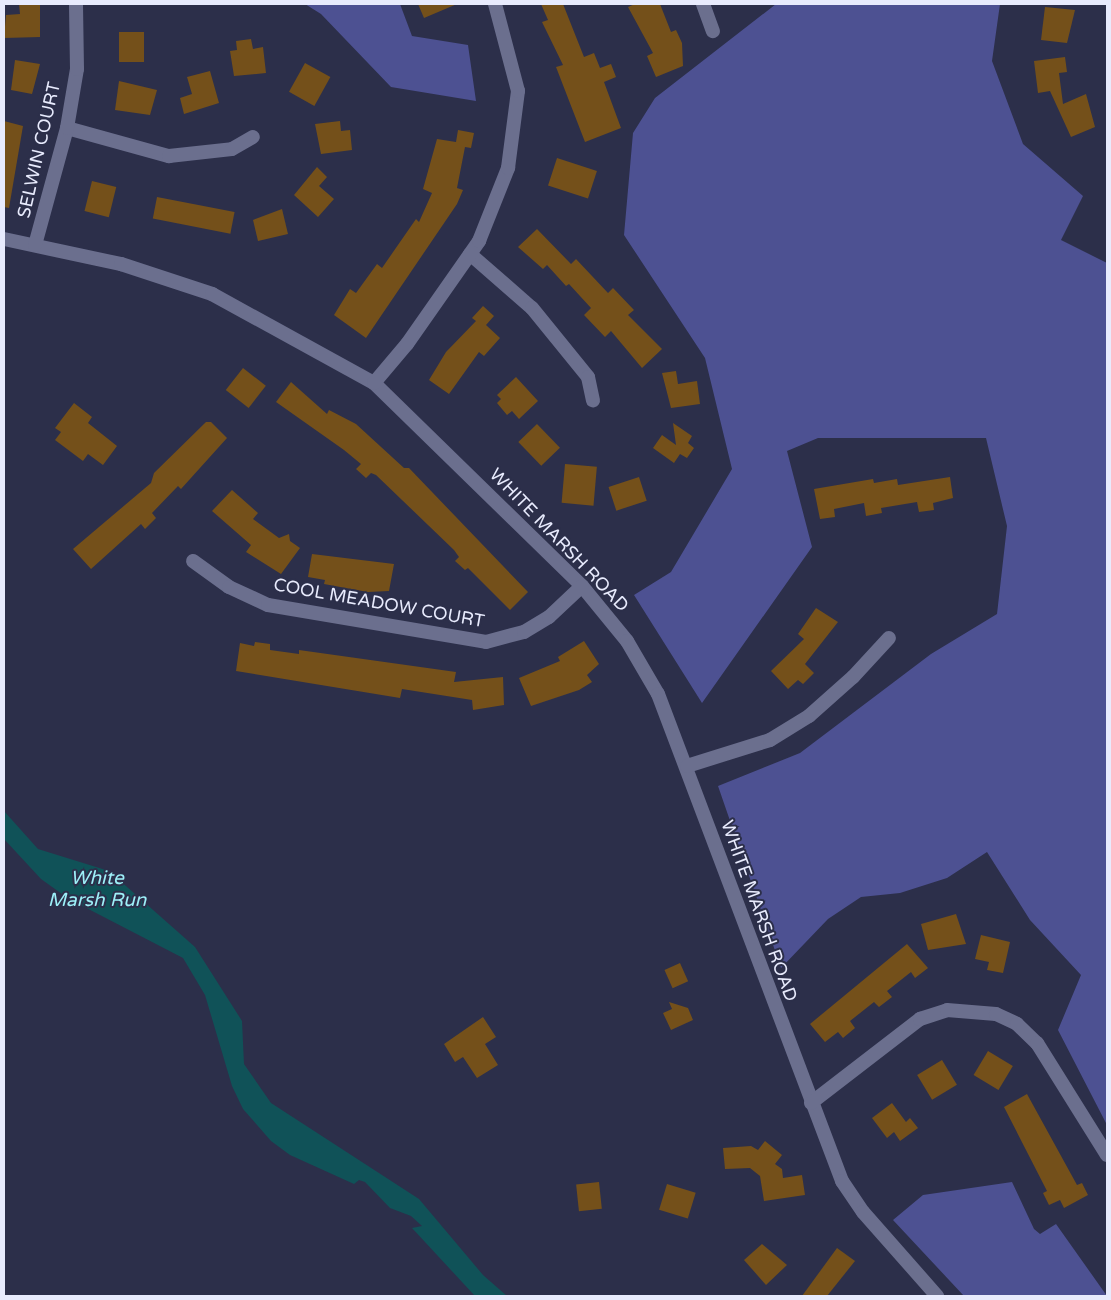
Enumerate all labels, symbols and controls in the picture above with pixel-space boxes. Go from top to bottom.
street label: SELWIN COURT [13,80,65,220]
street label: WHITE MARSH ROAD [485,464,633,616]
street label: COOL MEADOW COURT [272,574,486,632]
street label: WHITE MARSH ROAD [716,817,802,1005]
water label: White Marsh Run [48,868,146,912]

